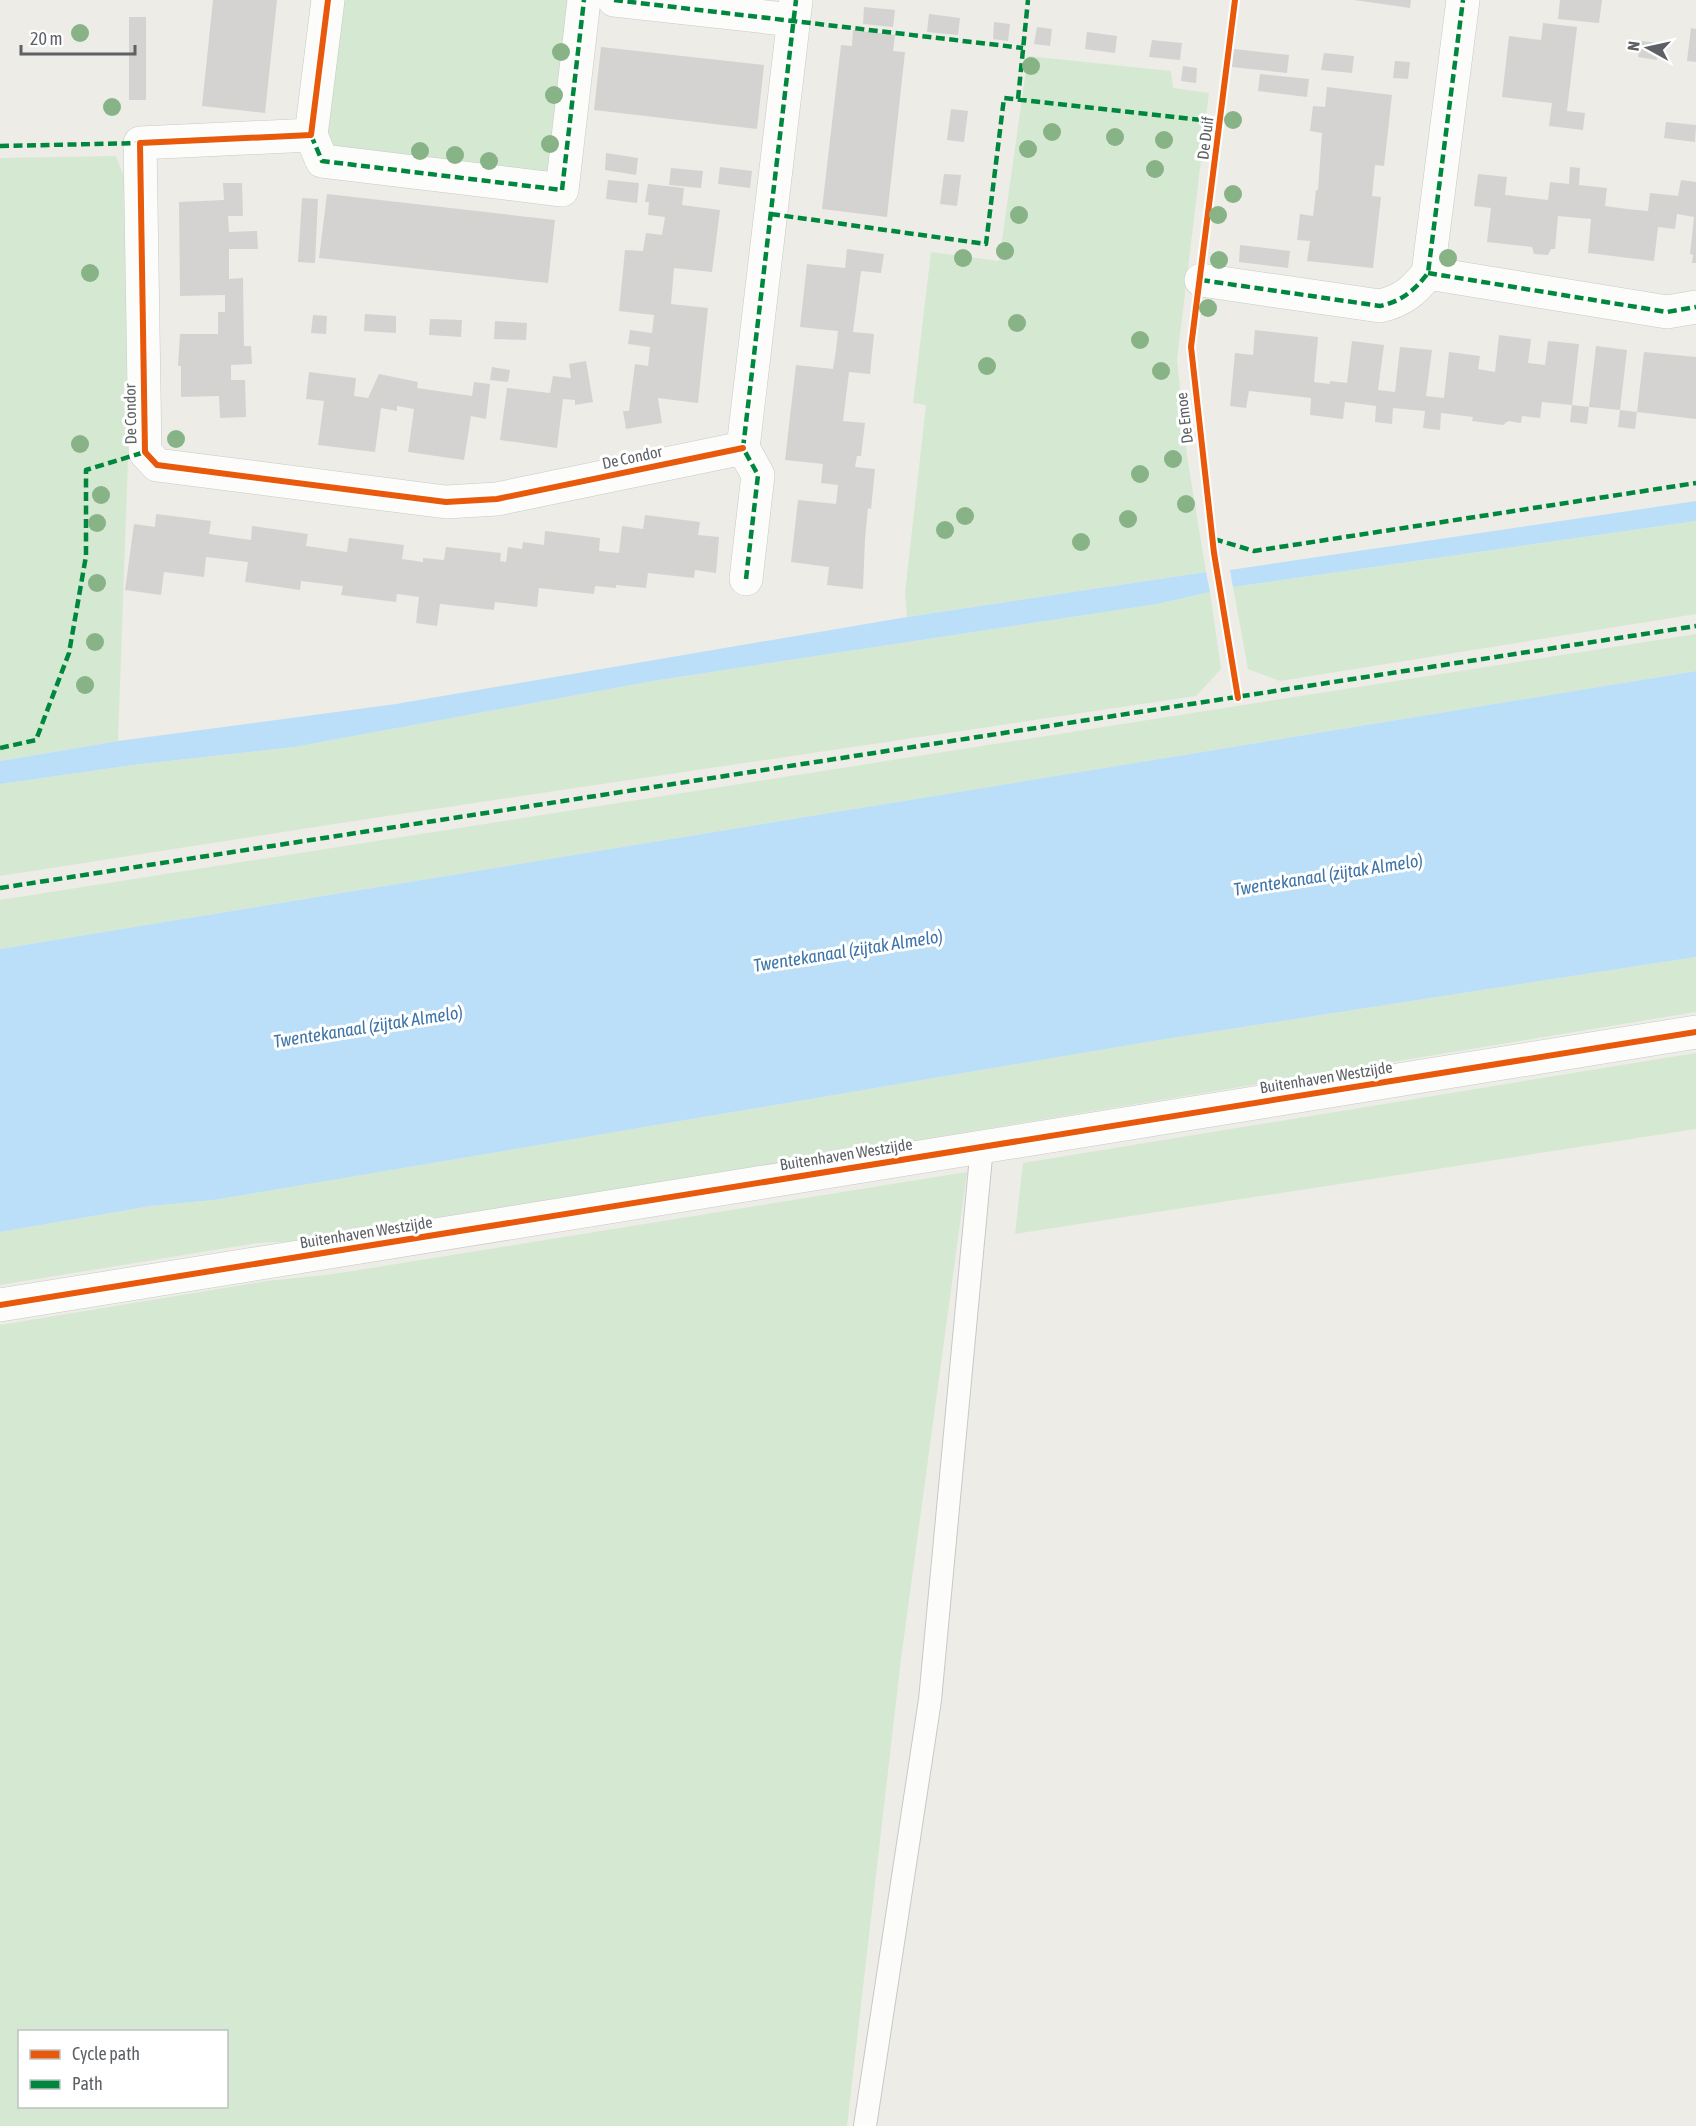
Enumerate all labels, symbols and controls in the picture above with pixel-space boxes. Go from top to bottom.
scale bar [21,18,135,56]
north arrow [1618,18,1678,78]
text: 20 m [30,28,62,49]
text: N [1624,40,1643,52]
street label: De Duif [1193,115,1217,161]
street label: De Condor [120,383,140,445]
street label: De Emoe [1172,391,1196,445]
street label: De Condor [600,442,664,472]
water label: Twentekanaal (zijtak Almelo) [1232,849,1424,900]
water label: Twentekanaal (zijtak Almelo) [752,925,944,976]
water label: Twentekanaal (zijtak Almelo) [272,1001,464,1052]
street label: Buitenhaven Westzijde [1258,1058,1394,1097]
street label: Buitenhaven Westzijde [778,1135,914,1174]
street label: Buitenhaven Westzijde [298,1213,434,1252]
legend [18,2030,228,2108]
text: Cycle path [72,2043,140,2064]
text: Path [72,2073,103,2094]

